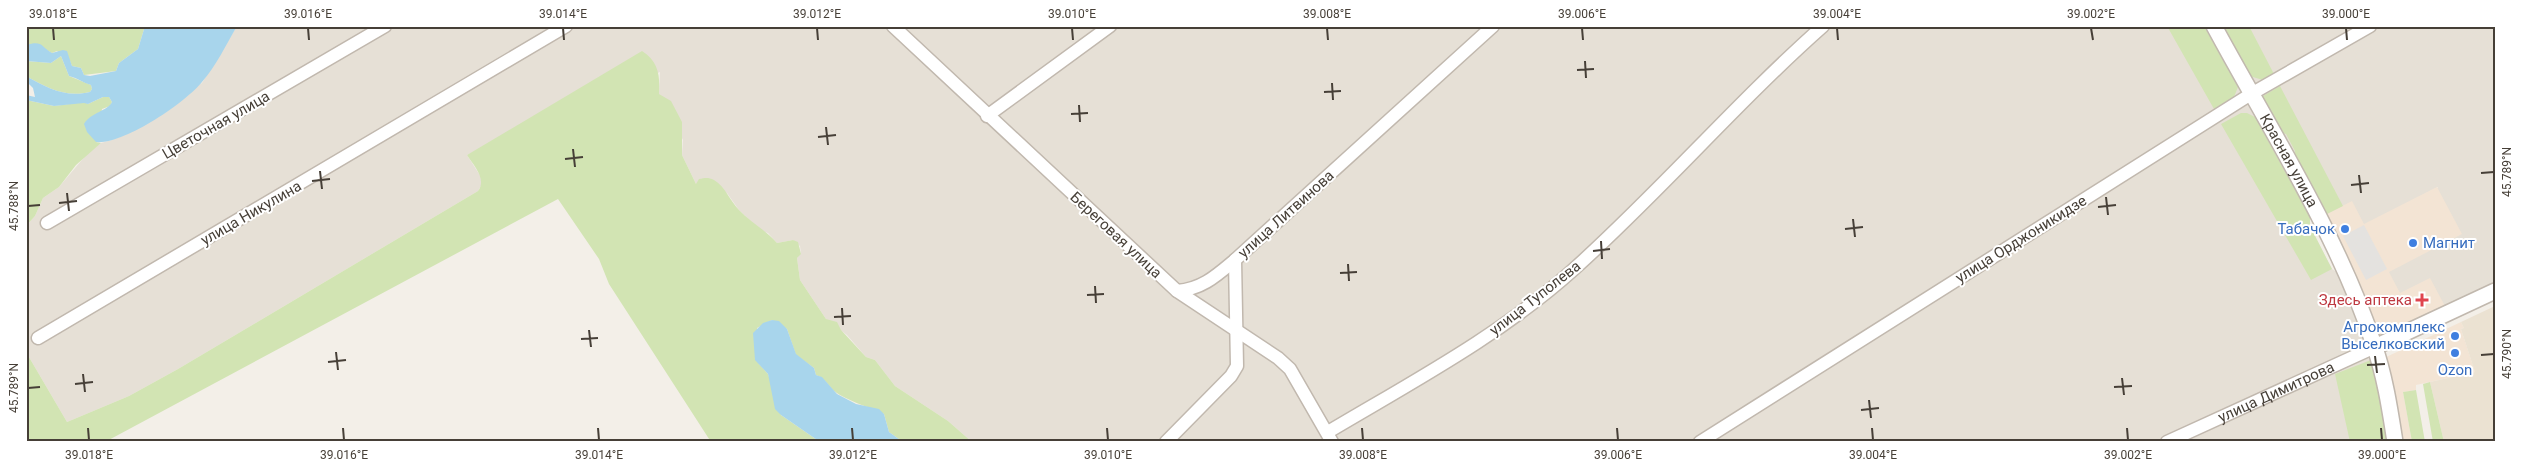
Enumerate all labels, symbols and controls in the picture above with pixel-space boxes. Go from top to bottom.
text: 39.018°E [29,7,77,21]
text: 39.016°E [284,7,332,21]
text: 39.014°E [539,7,587,21]
text: 39.012°E [793,7,841,21]
text: 39.010°E [1048,7,1096,21]
text: 39.008°E [1303,7,1351,21]
text: 39.006°E [1558,7,1606,21]
text: 39.004°E [1813,7,1861,21]
text: 39.002°E [2067,7,2115,21]
text: 39.000°E [2322,7,2370,21]
street label: Цветочная улица [159,87,273,163]
street label: Красная улица [2256,111,2322,210]
text: 45.789°N [2500,147,2514,197]
street label: улица Литвинова [1234,166,1338,262]
street label: улица Никулина [197,177,305,249]
text: 45.788°N [7,181,21,231]
street label: Береговая улица [1067,188,1165,282]
street label: улица Орджоникидзе [1952,191,2090,287]
place label: Табачок [2277,220,2335,238]
marker: Табачок [2339,223,2351,235]
place label: Магнит [2423,234,2475,252]
marker: Магнит [2407,237,2419,249]
street label: улица Туполева [1486,257,1584,339]
place label: Здесь аптека [2319,291,2412,309]
marker: Здесь аптека [2416,294,2428,306]
place label: Агрокомплекс Выселковский [2341,318,2445,353]
text: 45.790°N [2500,329,2514,379]
marker: Агрокомплекс Выселковский [2449,330,2461,342]
marker: Ozon [2449,347,2461,359]
street label: улица Димитрова [2215,358,2337,426]
place label: Ozon [2438,361,2472,379]
text: 45.789°N [7,363,21,413]
text: 39.018°E [65,448,113,462]
text: 39.016°E [320,448,368,462]
text: 39.014°E [575,448,623,462]
text: 39.012°E [829,448,877,462]
text: 39.010°E [1084,448,1132,462]
text: 39.008°E [1339,448,1387,462]
text: 39.006°E [1594,448,1642,462]
text: 39.004°E [1849,448,1897,462]
text: 39.002°E [2104,448,2152,462]
text: 39.000°E [2358,448,2406,462]

